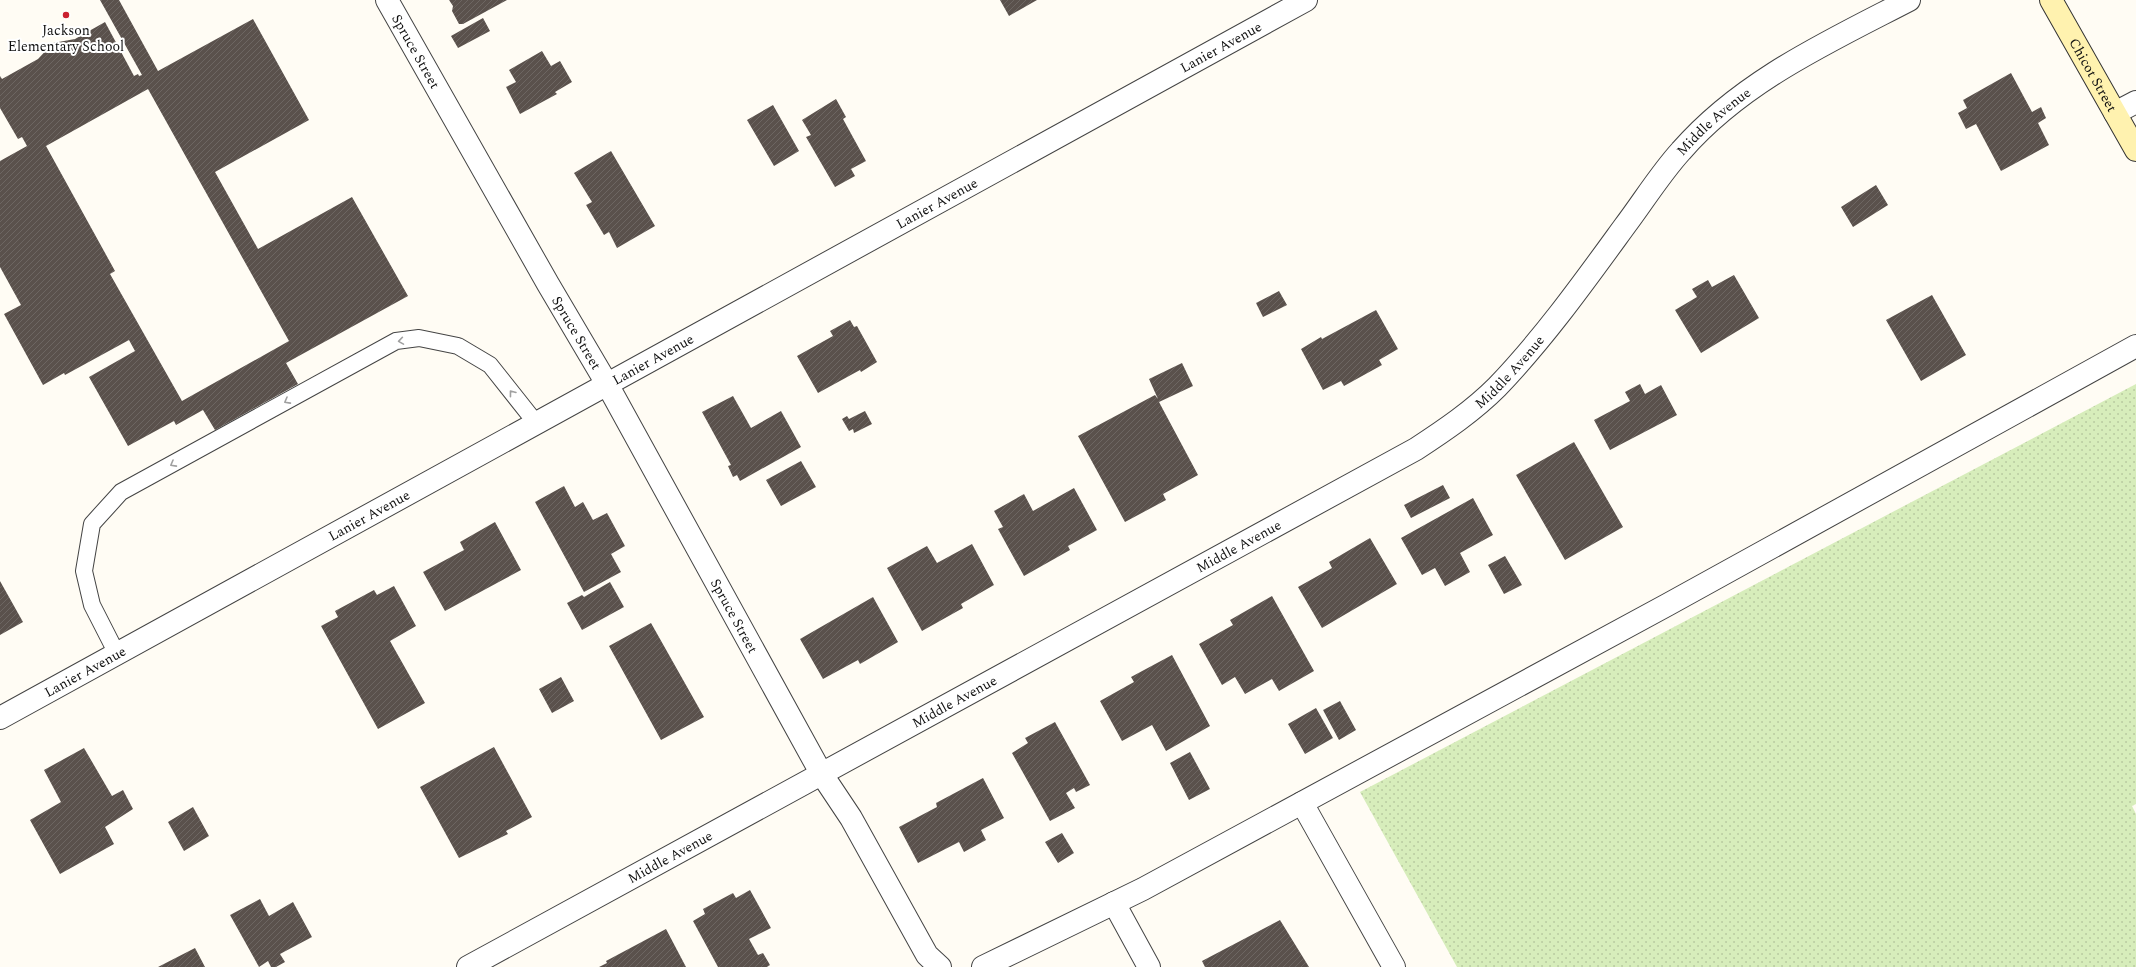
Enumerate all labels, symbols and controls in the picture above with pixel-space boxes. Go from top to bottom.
marker: Jackson Elementary School [61,10,71,20]
street label: Spruce Street [387,10,446,92]
street label: Lanier Avenue [1176,16,1266,78]
place label: Jackson Elementary School [8,20,124,57]
street label: Chicot Street [2064,34,2123,116]
street label: Middle Avenue [1671,82,1755,160]
street label: Lanier Avenue [892,172,982,234]
street label: Spruce Street [547,292,607,374]
street label: Lanier Avenue [608,328,698,390]
street label: Middle Avenue [1470,330,1549,414]
one-way arrow [398,336,405,344]
one-way arrow [509,390,516,397]
one-way arrow [284,396,291,404]
one-way arrow [170,459,177,466]
street label: Lanier Avenue [324,484,414,546]
street label: Middle Avenue [1192,514,1285,578]
street label: Spruce Street [705,574,764,657]
street label: Lanier Avenue [40,640,130,702]
street label: Middle Avenue [908,669,1001,733]
street label: Middle Avenue [623,825,716,889]

